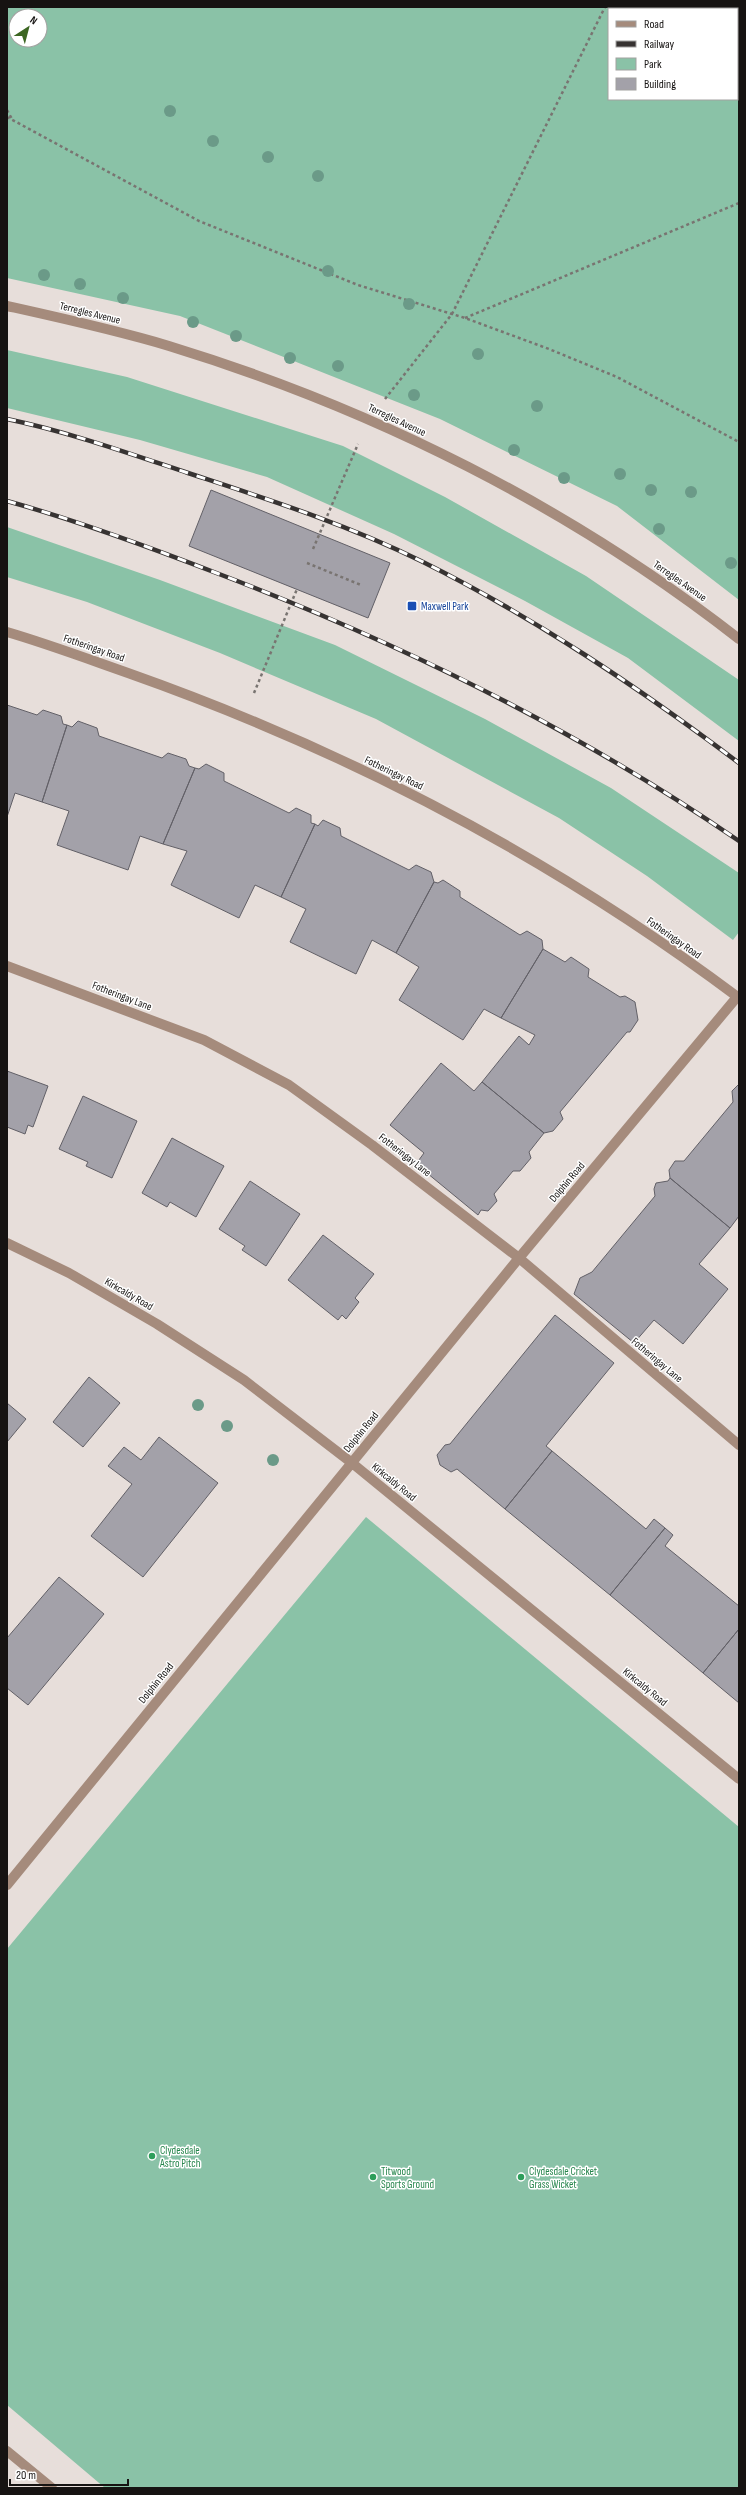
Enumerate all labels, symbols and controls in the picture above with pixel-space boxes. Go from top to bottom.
north arrow [8,8,48,48]
legend [608,8,738,100]
text: N [27,13,40,27]
text: Road [644,17,664,32]
text: Railway [644,37,675,52]
text: Park [644,57,662,72]
text: Building [644,77,676,92]
street label: Terregles Avenue [58,299,122,327]
street label: Terregles Avenue [366,401,428,439]
street label: Terregles Avenue [651,558,709,604]
marker: Maxwell Park [406,600,418,612]
place label: Maxwell Park [421,600,469,613]
street label: Fotheringay Road [62,631,127,665]
street label: Fotheringay Road [363,753,426,793]
street label: Fotheringay Road [644,914,704,962]
street label: Fotheringay Lane [90,979,154,1013]
street label: Fotheringay Lane [376,1131,434,1179]
street label: Dolphin Road [547,1159,588,1205]
street label: Kirkcaldy Road [103,1275,156,1313]
street label: Fotheringay Lane [629,1335,685,1385]
street label: Dolphin Road [341,1409,381,1455]
street label: Kirkcaldy Road [369,1460,419,1504]
street label: Dolphin Road [136,1660,176,1706]
street label: Kirkcaldy Road [620,1665,670,1709]
place label: Clydesdale Astro Pitch [159,2144,201,2170]
marker: Clydesdale Astro Pitch [147,2151,157,2161]
place label: Titwood Sports Ground [381,2165,434,2191]
place label: Clydesdale Cricket Grass Wicket [529,2165,598,2191]
marker: Titwood Sports Ground [368,2172,378,2182]
marker: Clydesdale Cricket Grass Wicket [516,2172,526,2182]
scale bar [10,2461,128,2487]
text: 20 m [16,2468,36,2483]

